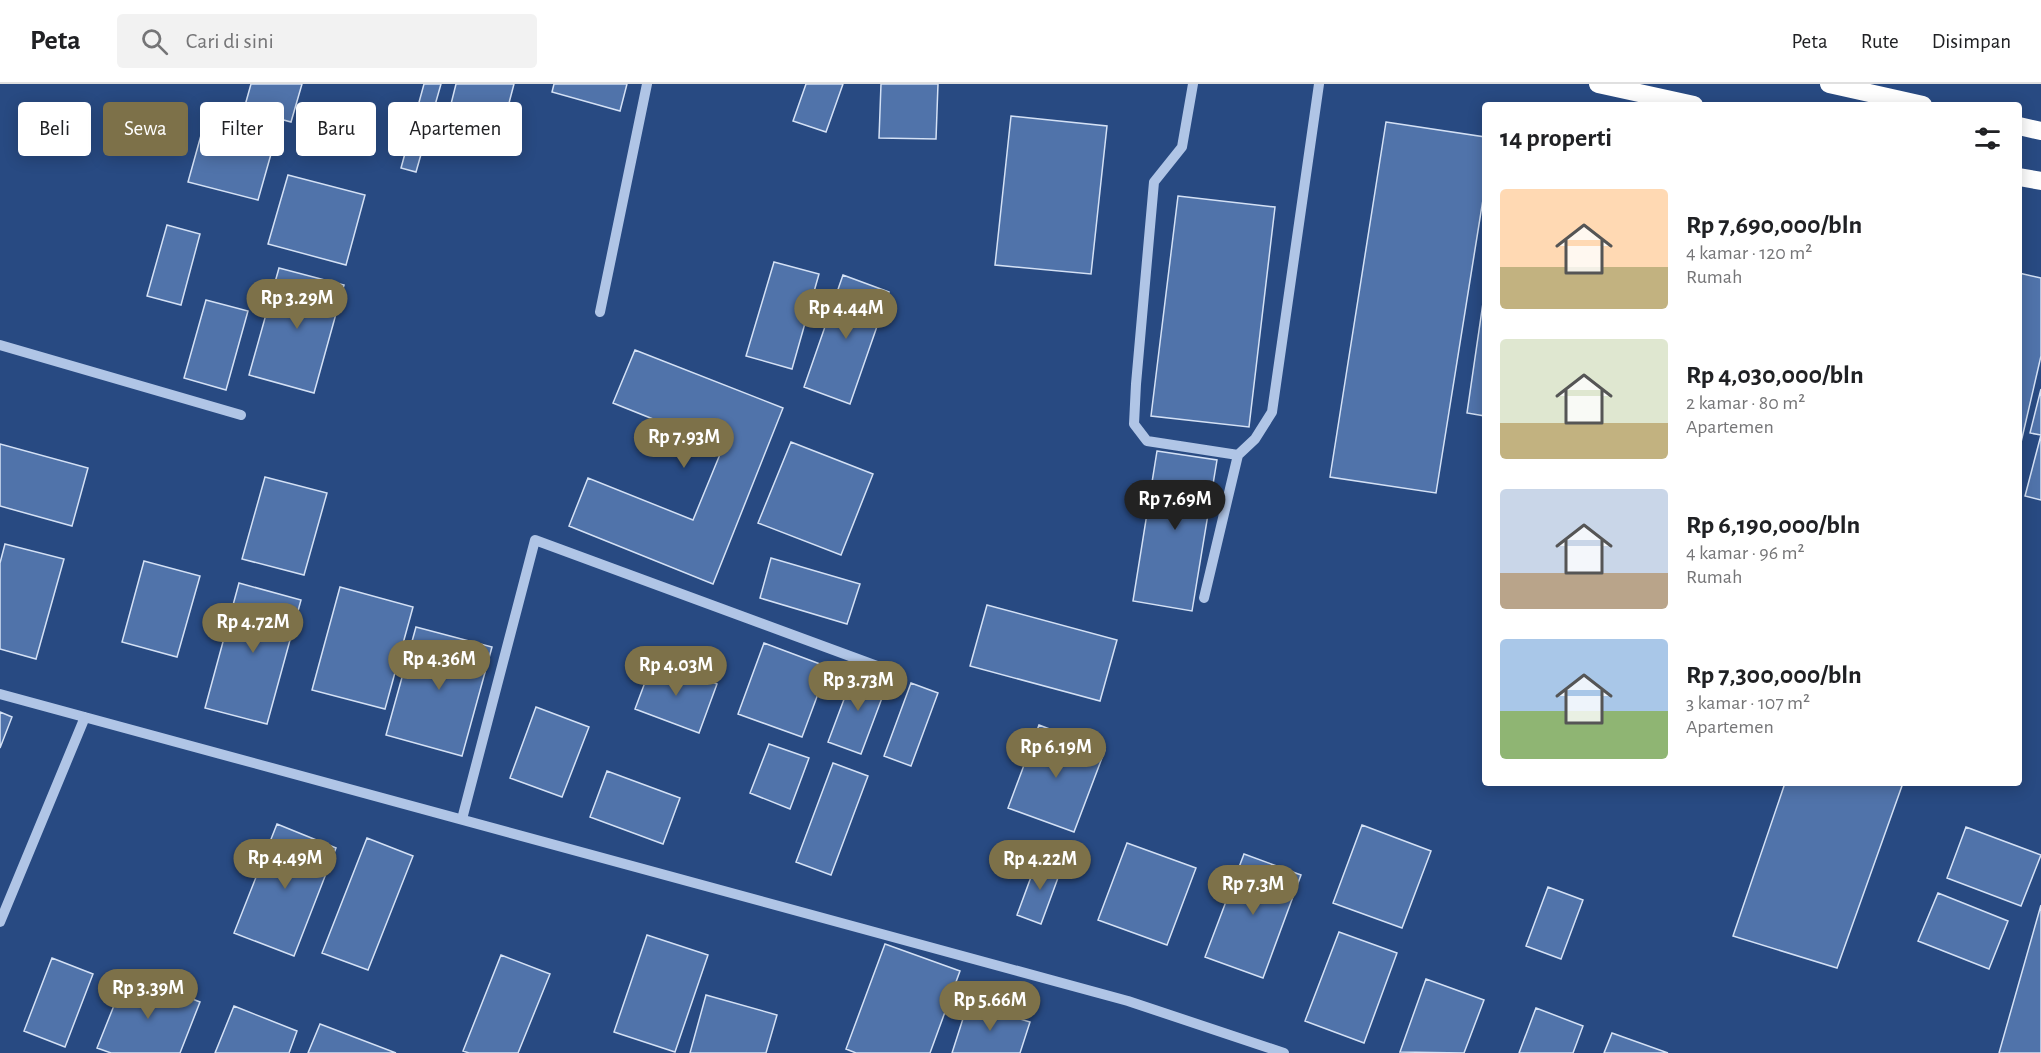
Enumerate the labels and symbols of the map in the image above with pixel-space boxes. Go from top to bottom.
pin: Rp 3.29M [235,279,359,330]
pin: Rp 4.44M [784,289,908,340]
pin: Rp 7.93M [622,418,746,469]
pin: Rp 7.69M [1113,480,1237,531]
pin: Rp 4.72M [191,603,315,654]
pin: Rp 4.36M [377,640,501,691]
pin: Rp 4.03M [614,646,738,697]
pin: Rp 3.73M [796,661,920,712]
pin: Rp 6.19M [994,728,1118,779]
pin: Rp 4.49M [223,839,347,890]
pin: Rp 4.22M [978,840,1102,891]
pin: Rp 7.3M [1198,865,1308,916]
pin: Rp 3.39M [86,969,210,1020]
pin: Rp 5.66M [928,981,1052,1032]

